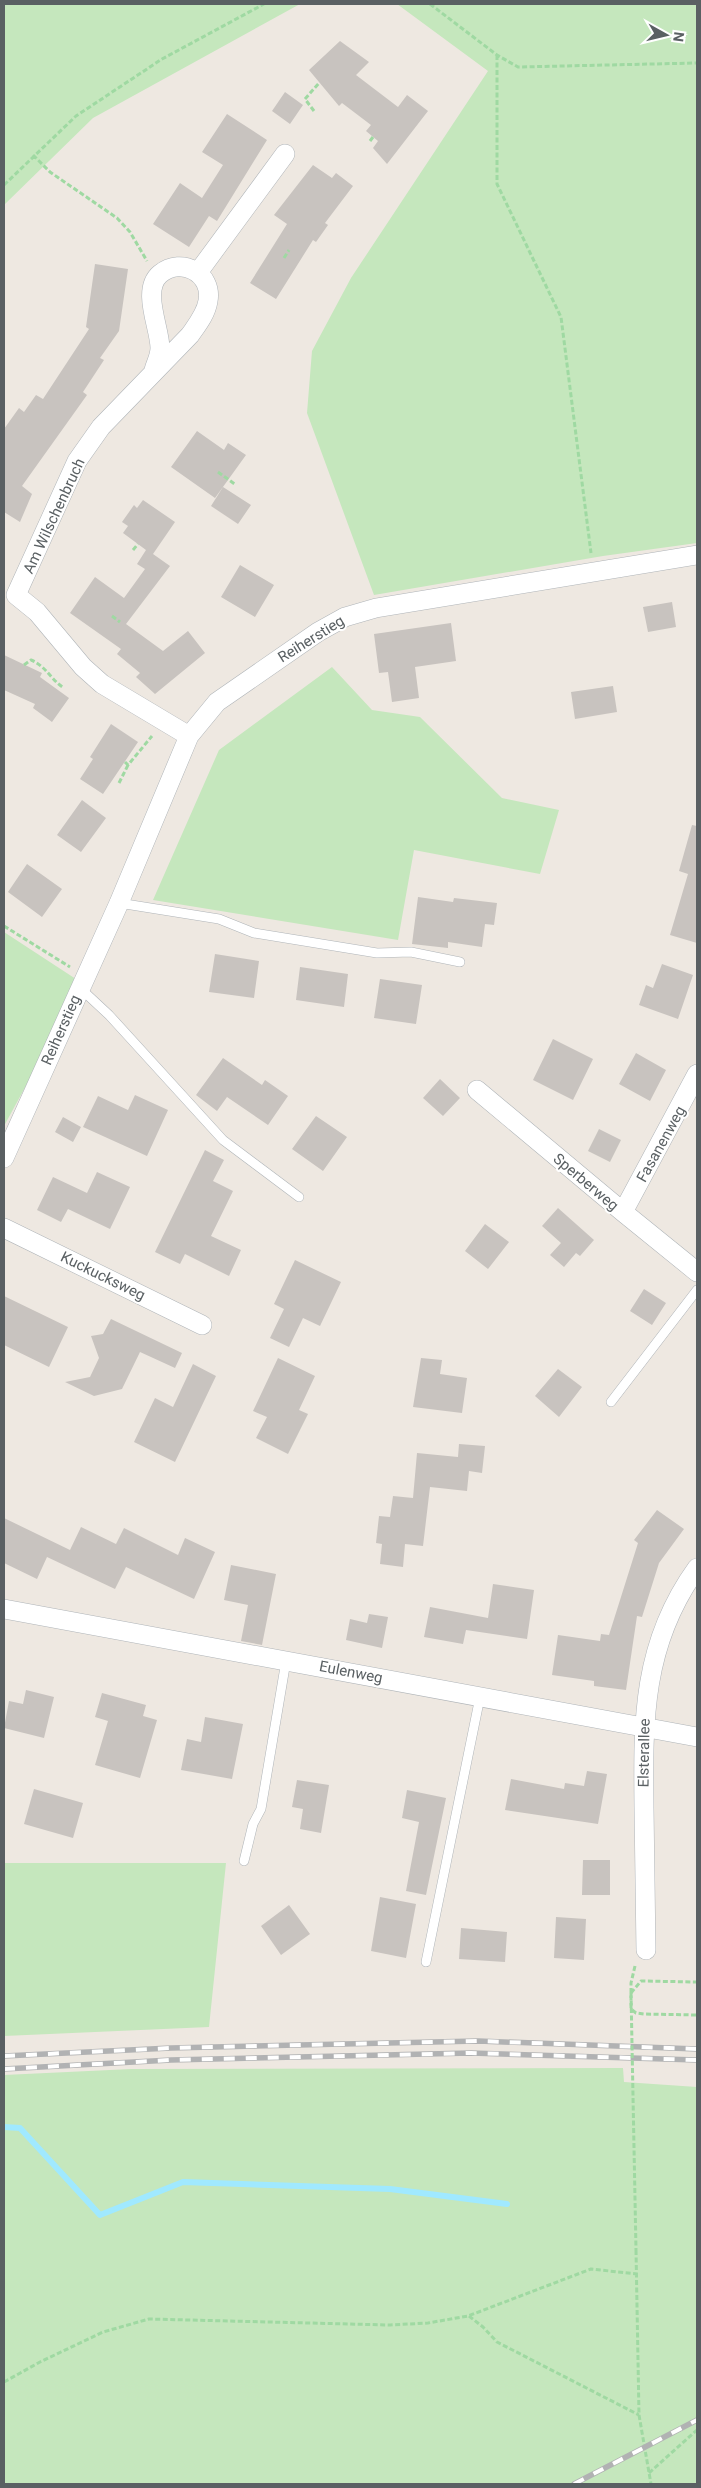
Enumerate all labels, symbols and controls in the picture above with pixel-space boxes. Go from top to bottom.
north arrow [641,10,691,60]
text: N [670,31,687,43]
street label: Am Wilschenbruch [19,455,89,577]
street label: Reiherstieg [275,612,347,666]
street label: Reiherstieg [38,992,84,1068]
street label: Fasanenweg [633,1103,689,1185]
street label: Sperberweg [550,1150,622,1214]
street label: Kuckucksweg [58,1248,148,1304]
street label: Eulenweg [318,1657,384,1687]
street label: Elsterallee [634,1718,654,1788]

